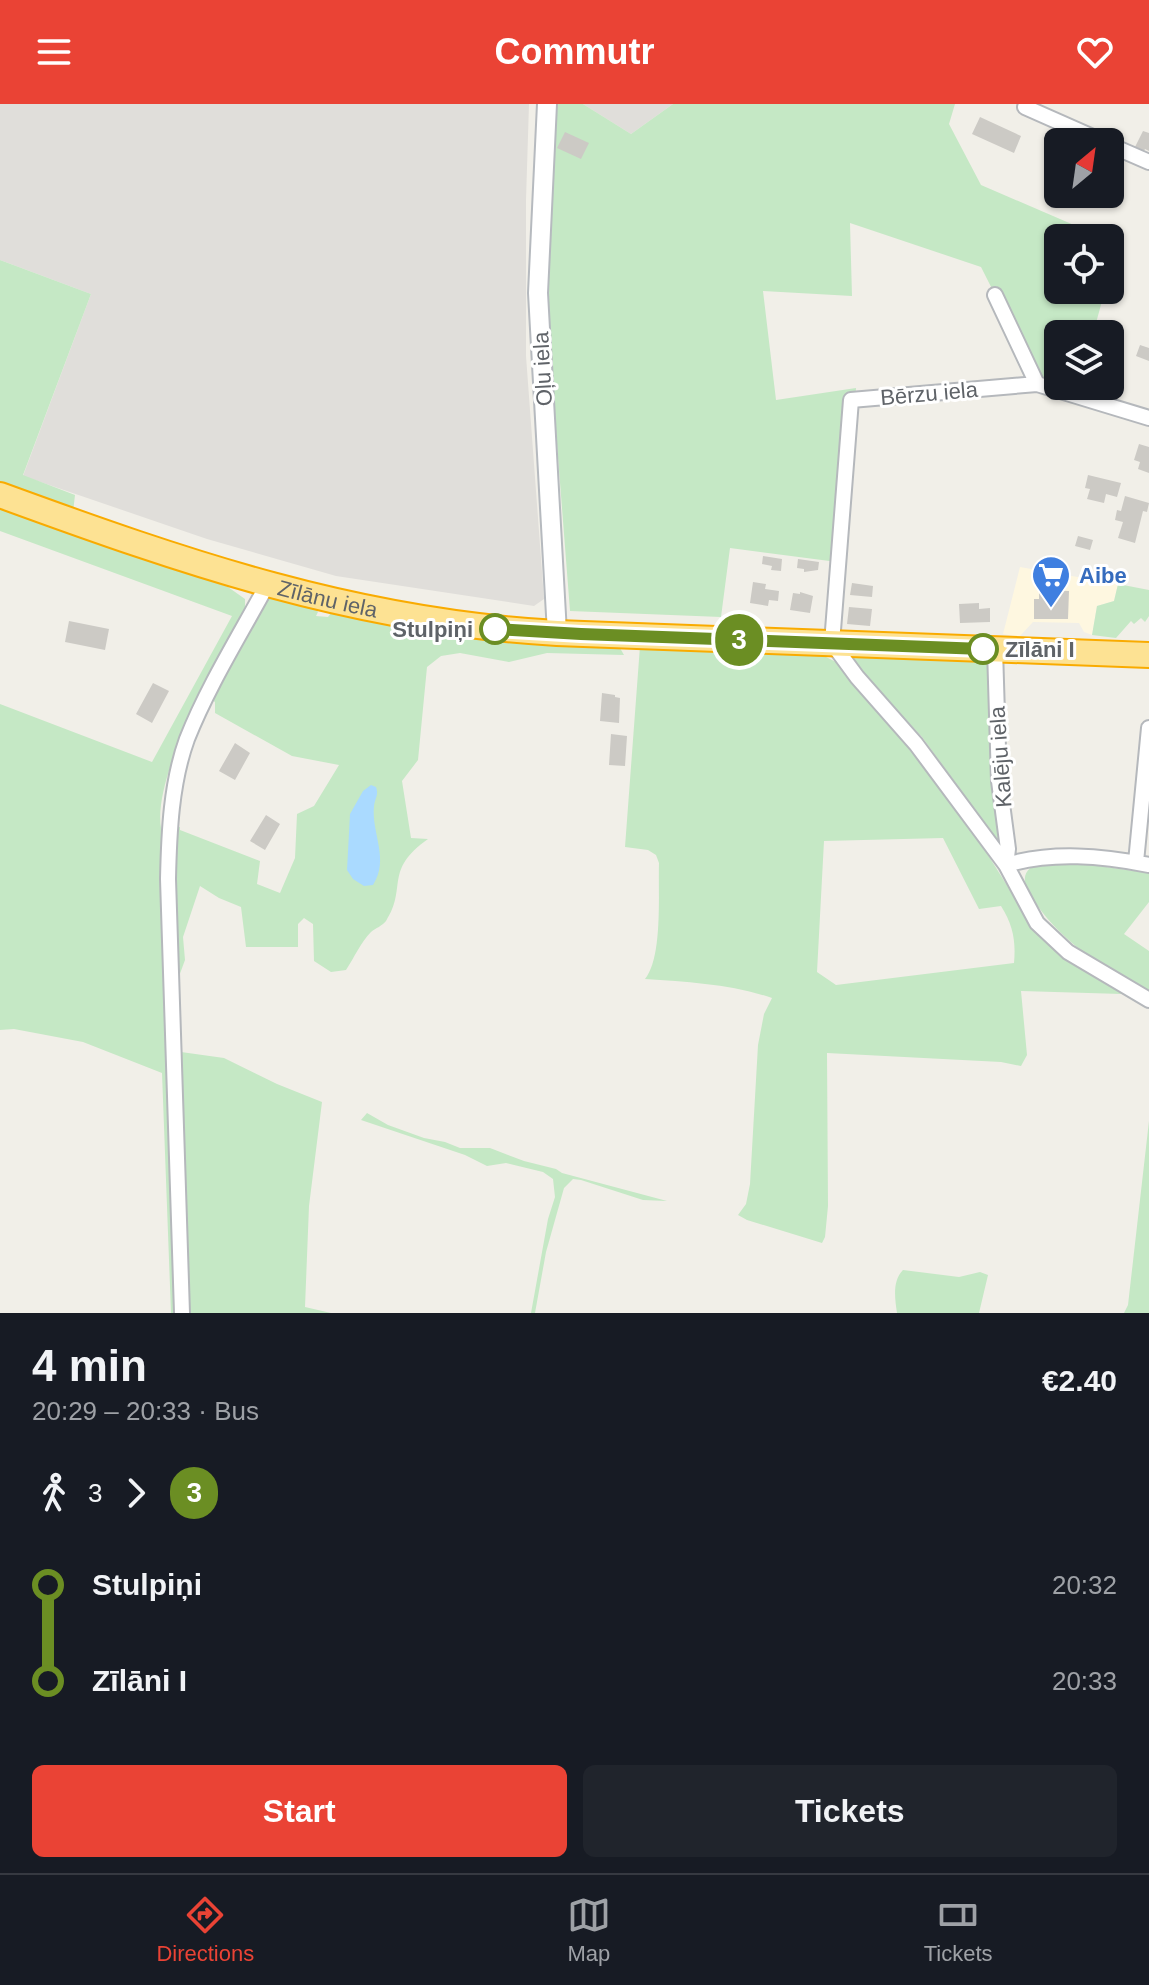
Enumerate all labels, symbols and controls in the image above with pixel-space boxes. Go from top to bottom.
icon: menu [32,30,76,74]
icon: heart [1073,30,1117,74]
text: Commutr [495,31,655,72]
north arrow [1044,128,1124,208]
map controls [1044,128,1124,400]
button: locate [1044,224,1124,304]
button: layers [1044,320,1124,400]
street label: Oļu iela [528,330,557,407]
street label: Bērzu iela [879,377,980,410]
supermarket icon: Aibe [1030,554,1072,609]
place label: Aibe [1079,563,1127,588]
street label: Zīlānu iela [275,575,380,623]
marker: Stulpiņi [480,614,510,644]
line badge: 3 [713,614,765,666]
place label: Stulpiņi [392,617,473,642]
text: 3 [731,624,747,655]
marker: Zīlāni I [968,634,998,664]
place label: Zīlāni I [1005,637,1075,662]
street label: Kalēju iela [984,705,1017,808]
text: 4 min [32,1341,147,1390]
text: €2.40 [1042,1364,1117,1397]
text: 20:29 – 20:33 · Bus [32,1396,259,1426]
icon: walk [32,1471,76,1515]
icon: forward [114,1471,158,1515]
text: 3 [186,1477,202,1508]
text: 3 [88,1478,102,1508]
text: Stulpiņi [92,1568,202,1601]
text: 20:32 [1052,1570,1117,1600]
text: Zīlāni I [92,1664,187,1697]
text: 20:33 [1052,1666,1117,1696]
button: Start [32,1765,567,1857]
button: Tickets [583,1765,1117,1857]
tab: Directions [156,1893,254,1967]
tab: Map [567,1893,611,1967]
tab: Tickets [924,1893,993,1967]

